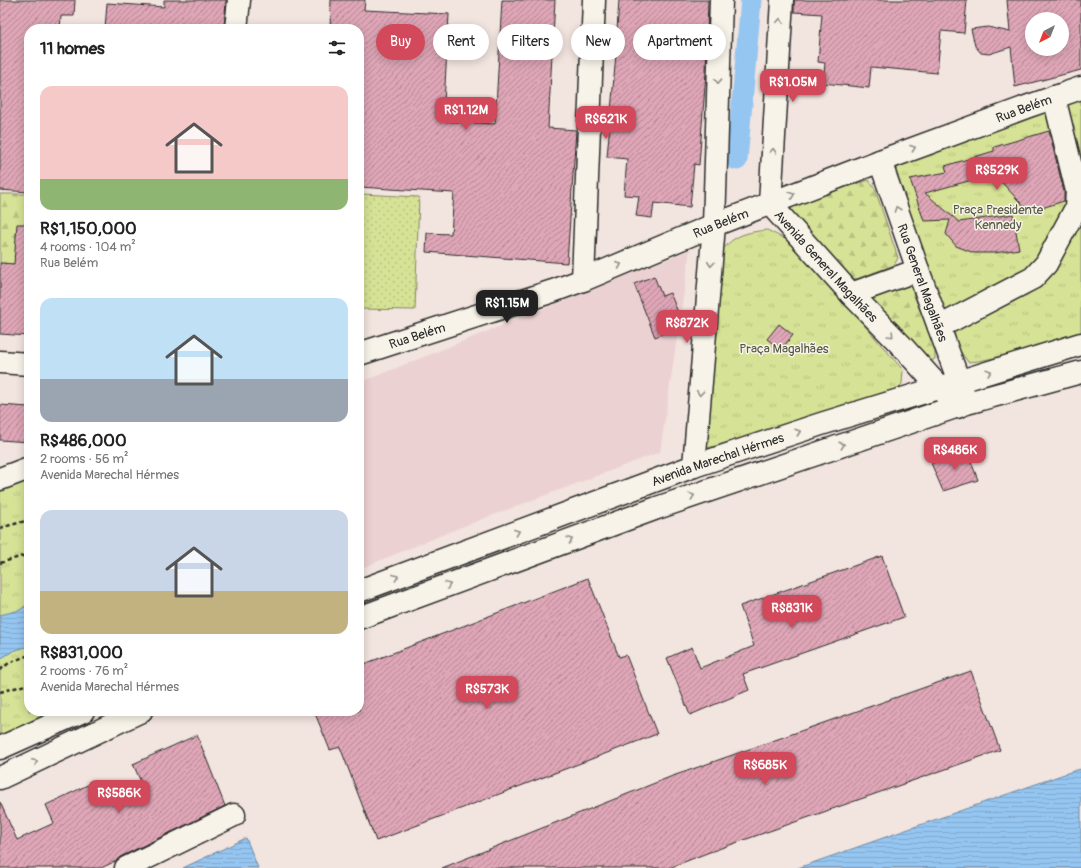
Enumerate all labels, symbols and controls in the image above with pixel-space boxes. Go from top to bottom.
north arrow [1025,12,1069,56]
map controls [1025,12,1069,56]
one-way arrow [776,18,785,24]
chip: Buy [376,24,425,60]
chip: Rent [433,24,489,60]
chip: Filters [497,24,563,60]
chip: New [571,24,625,60]
chip: Apartment [633,24,726,60]
icon: filters [326,37,348,59]
text: 11 homes [40,38,105,59]
pin: R$1.05M [756,69,830,103]
text: R$1.05M [769,74,817,90]
one-way arrow [714,78,723,84]
street label: Rua Belém [994,92,1054,127]
pin: R$1.12M [429,97,503,131]
text: R$1.12M [444,102,488,118]
pin: R$621K [573,106,639,140]
text: R$621K [585,111,627,127]
icon: home [158,112,230,184]
one-way arrow [910,145,917,153]
one-way arrow [769,148,777,154]
pin: R$529K [964,157,1030,191]
text: R$529K [975,162,1019,178]
one-way arrow [787,192,795,200]
park label: Praça Presidente Kennedy [953,202,1044,233]
street label: Rua Belém [691,205,751,242]
one-way arrow [893,205,901,212]
street label: Avenida General Magalhães [770,207,881,326]
text: R$1,150,000 [40,218,137,239]
street label: Rua General Magalhães [894,222,951,344]
text: 4 rooms · 104 m² [40,239,136,255]
text: Rua Belém [40,255,98,271]
one-way arrow [616,261,623,269]
one-way arrow [706,261,715,267]
pin: R$1.15M [470,290,544,324]
text: R$1.15M [485,295,529,311]
pin: R$872K [654,310,720,344]
text: R$872K [665,315,709,331]
street label: Rua Belém [387,319,448,353]
icon: home [158,324,230,396]
one-way arrow [887,330,894,338]
park label: Praça Magalhães [739,341,829,357]
one-way arrow [985,368,992,377]
one-way arrow [696,390,705,396]
one-way arrow [794,428,801,437]
text: R$486,000 [40,430,127,451]
street label: Avenida Marechal Hérmes [649,430,786,490]
pin: R$486K [922,437,988,471]
one-way arrow [838,442,845,450]
text: R$486K [933,442,977,458]
text: 2 rooms · 56 m² [40,451,128,467]
text: Avenida Marechal Hérmes [40,467,179,483]
one-way arrow [689,492,696,501]
one-way arrow [514,528,521,537]
icon: home [158,536,230,608]
one-way arrow [566,536,573,544]
one-way arrow [392,574,399,582]
one-way arrow [445,581,452,590]
pin: R$831K [759,595,825,629]
text: R$831K [771,600,813,616]
text: R$831,000 [40,642,123,663]
text: 2 rooms · 76 m² [40,663,128,679]
pin: R$573K [454,676,520,710]
text: Avenida Marechal Hérmes [40,679,179,695]
text: R$573K [465,681,509,697]
pin: R$685K [732,752,798,786]
text: R$685K [743,757,787,773]
one-way arrow [31,759,39,766]
pin: R$586K [86,780,152,814]
text: R$586K [97,785,141,801]

